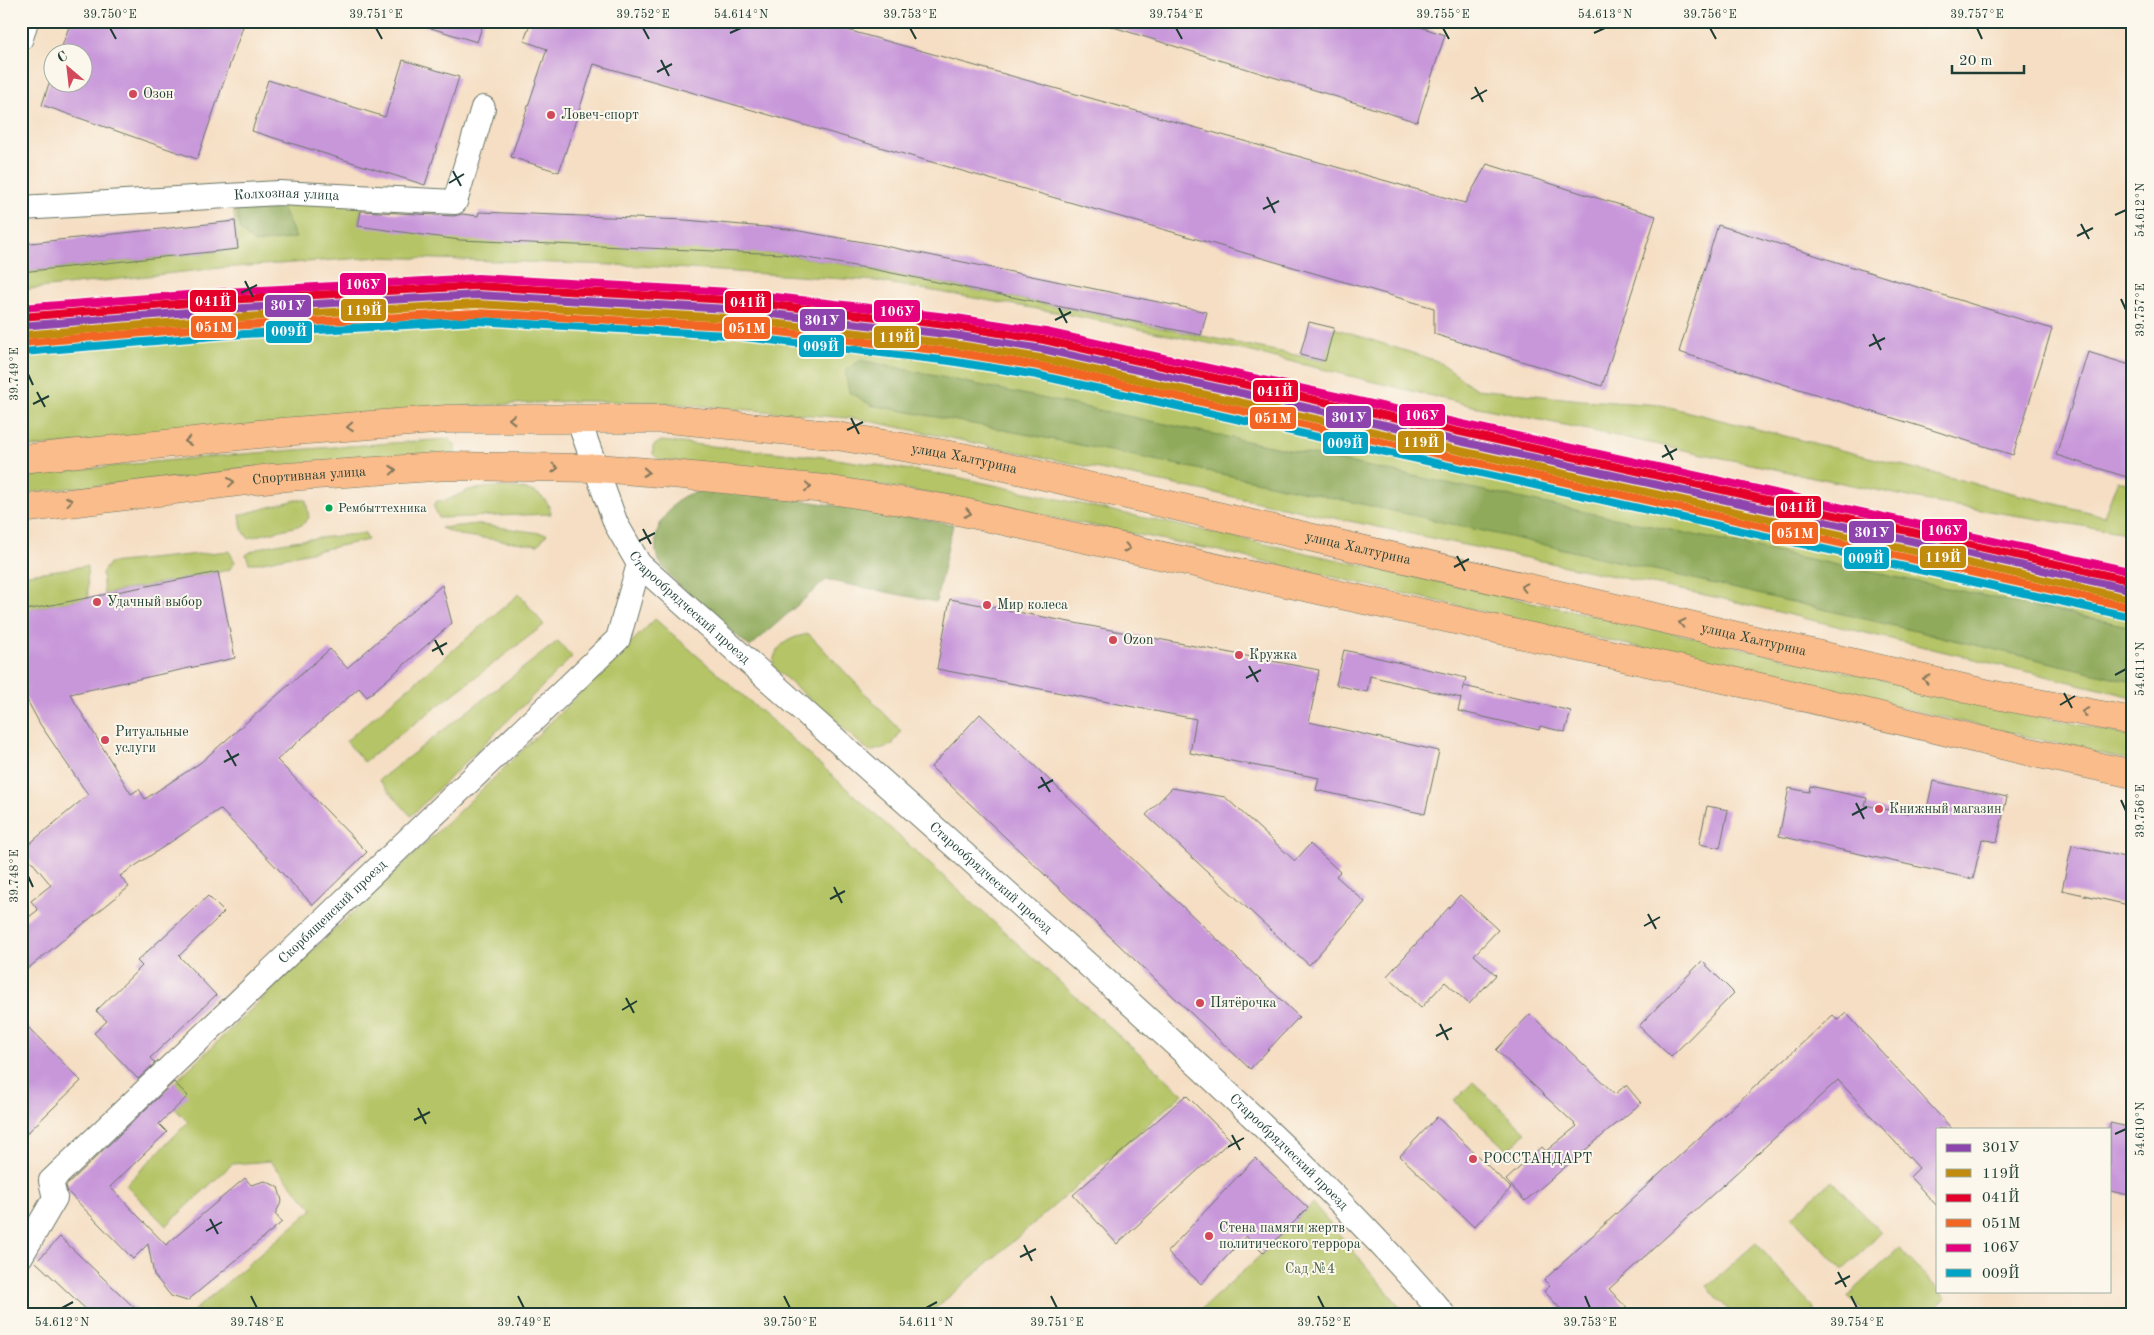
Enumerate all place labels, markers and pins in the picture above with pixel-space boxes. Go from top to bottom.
place label: Озон [143,87,174,101]
marker: Озон [127,88,139,100]
place label: Ловеч-спорт [561,108,639,122]
marker: Ловеч-спорт [545,109,557,121]
place label: Рембыттехника [338,502,427,515]
marker: Рембыттехника [324,503,334,513]
place label: Удачный выбор [107,595,202,609]
marker: Удачный выбор [91,596,103,608]
place label: Мир колеса [997,598,1068,612]
marker: Мир колеса [981,599,993,611]
place label: Ozon [1123,633,1154,647]
marker: Ozon [1107,634,1119,646]
place label: Кружка [1249,648,1297,662]
marker: Кружка [1233,649,1245,661]
place label: Ритуальные услуги [115,725,189,755]
marker: Ритуальные услуги [99,734,111,746]
place label: Книжный магазин [1889,802,2002,816]
marker: Книжный магазин [1873,803,1885,815]
place label: Пятёрочка [1210,996,1277,1010]
marker: Пятёрочка [1194,997,1206,1009]
place label: РОССТАНДАРТ [1483,1152,1592,1166]
marker: РОССТАНДАРТ [1467,1153,1479,1165]
place label: Стена памяти жертв политического террора [1219,1221,1361,1251]
marker: Стена памяти жертв политического террора [1203,1230,1215,1242]

